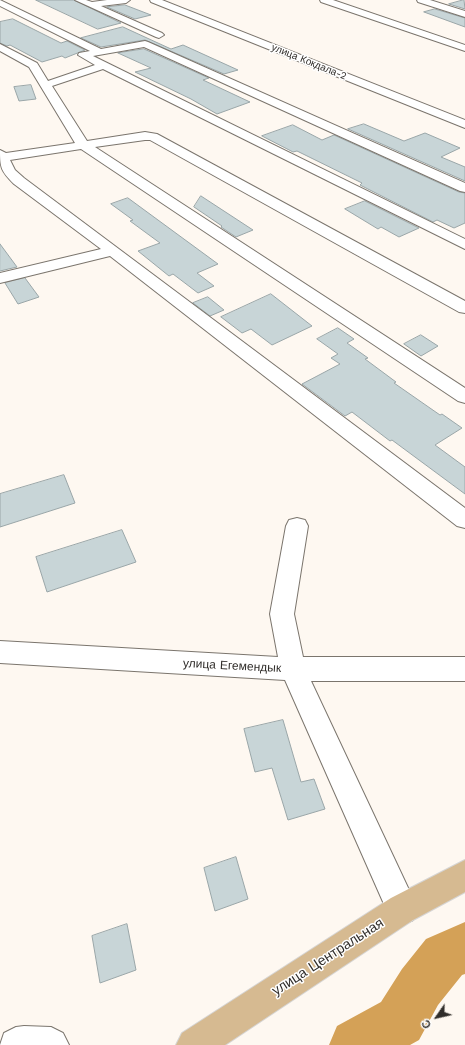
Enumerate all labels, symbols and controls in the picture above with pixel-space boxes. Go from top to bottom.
street label: улица Кокдала-2 [270,41,348,83]
street label: улица Егемендык [183,656,281,676]
street label: улица Центральная [269,915,387,999]
north arrow [417,997,457,1037]
text: С [419,1017,434,1031]

